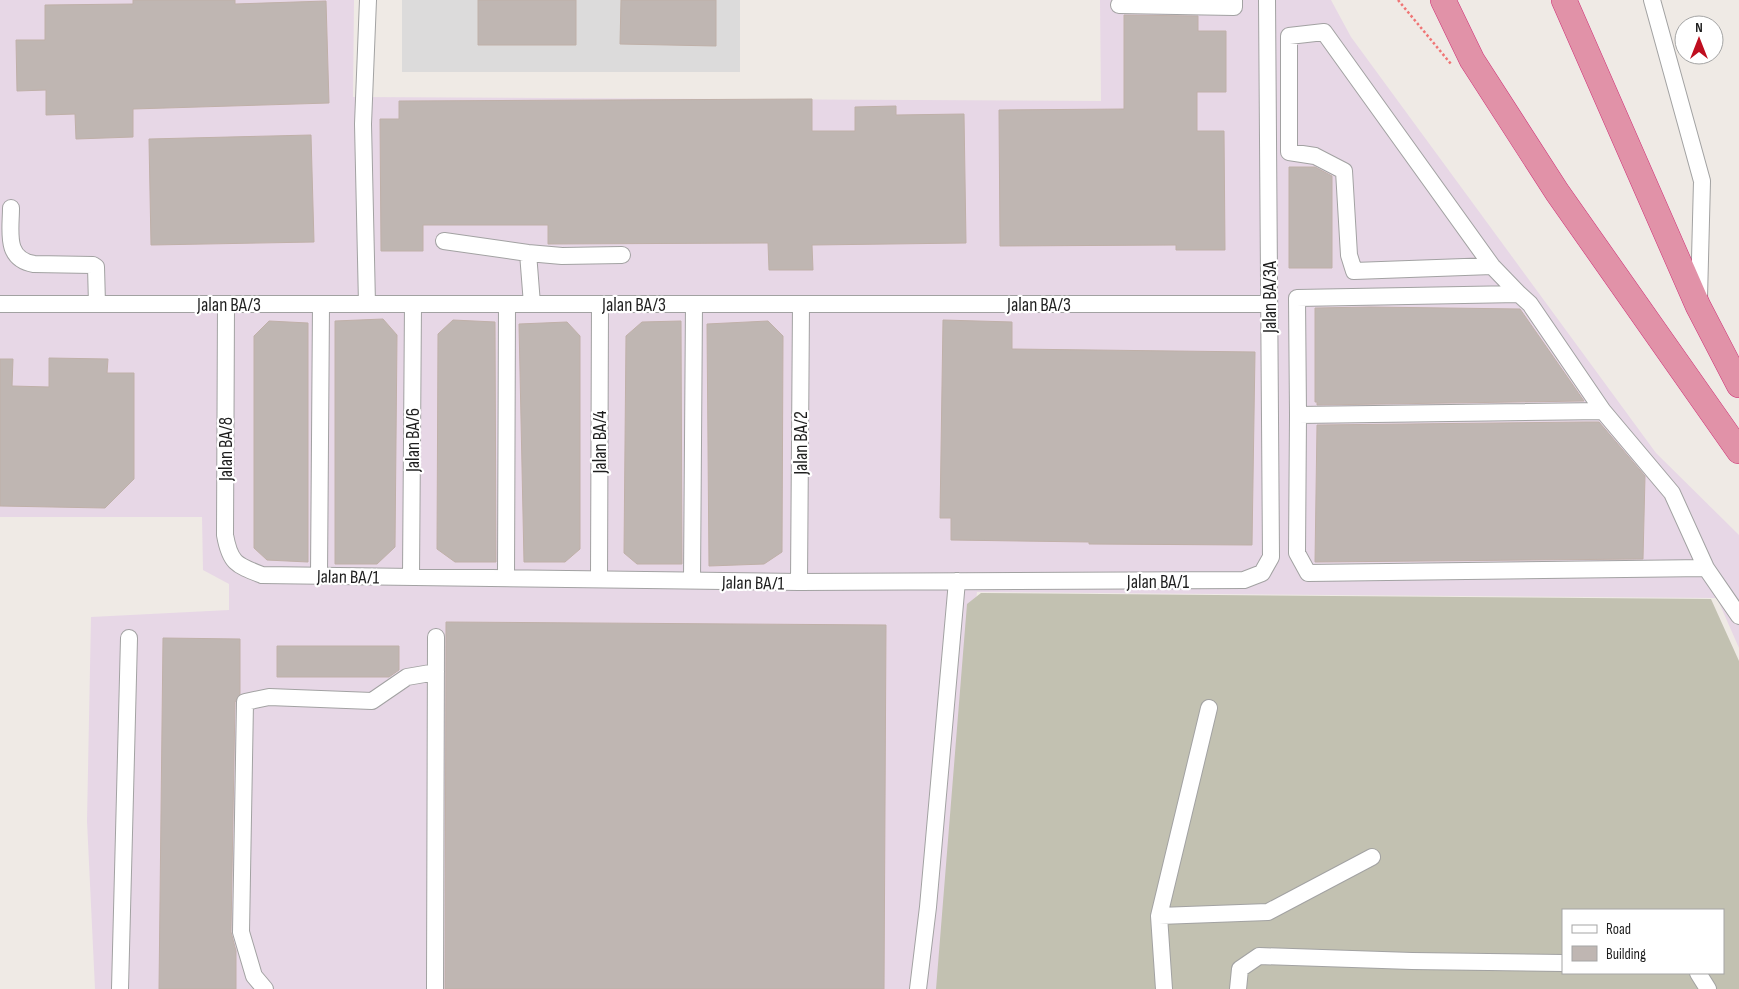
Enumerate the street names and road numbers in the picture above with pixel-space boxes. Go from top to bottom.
street label: Jalan BA/3A [1259,260,1282,334]
street label: Jalan BA/3 [196,294,261,317]
street label: Jalan BA/3 [601,294,666,317]
street label: Jalan BA/3 [1006,294,1071,317]
street label: Jalan BA/6 [402,408,425,473]
street label: Jalan BA/4 [589,410,612,475]
street label: Jalan BA/2 [790,411,813,476]
street label: Jalan BA/8 [215,417,238,482]
street label: Jalan BA/1 [316,565,380,590]
street label: Jalan BA/1 [721,571,785,596]
street label: Jalan BA/1 [1126,571,1190,594]

